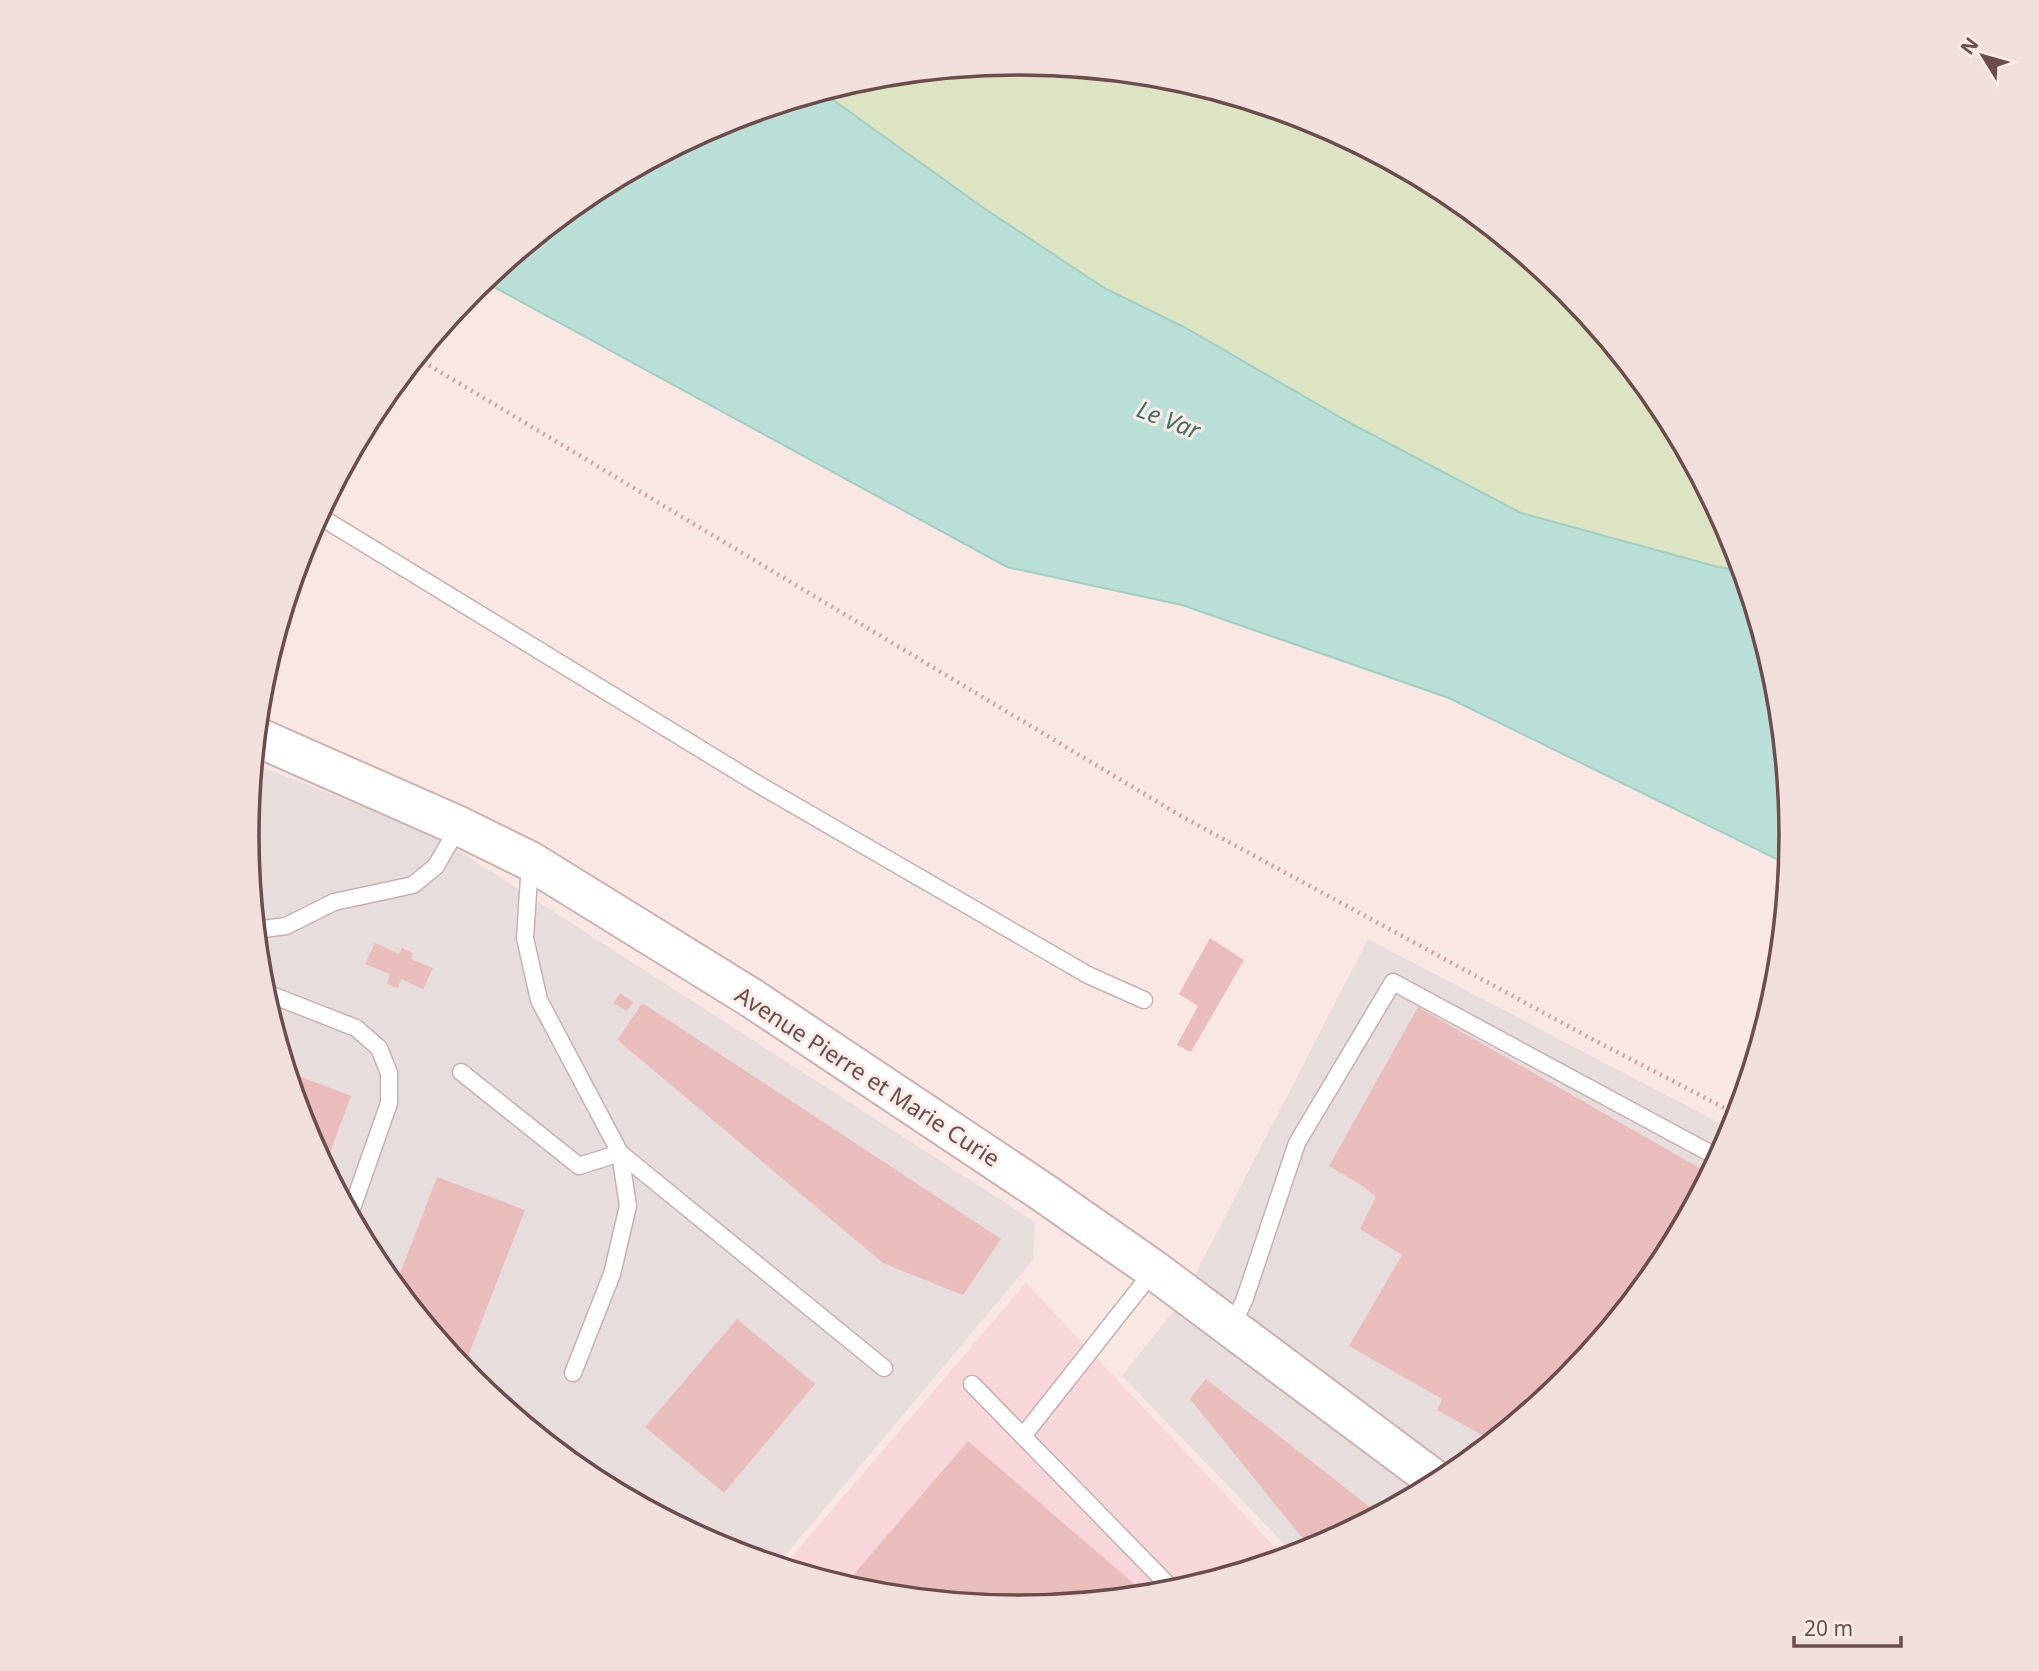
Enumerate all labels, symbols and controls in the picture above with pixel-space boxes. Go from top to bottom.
north arrow [1948,21,2018,91]
text: N [1954,32,1984,60]
water label: Le Var [1132,392,1207,447]
street label: Avenue Pierre et Marie Curie [729,978,1007,1174]
scale bar [1794,1604,1901,1648]
text: 20 m [1804,1614,1853,1642]

